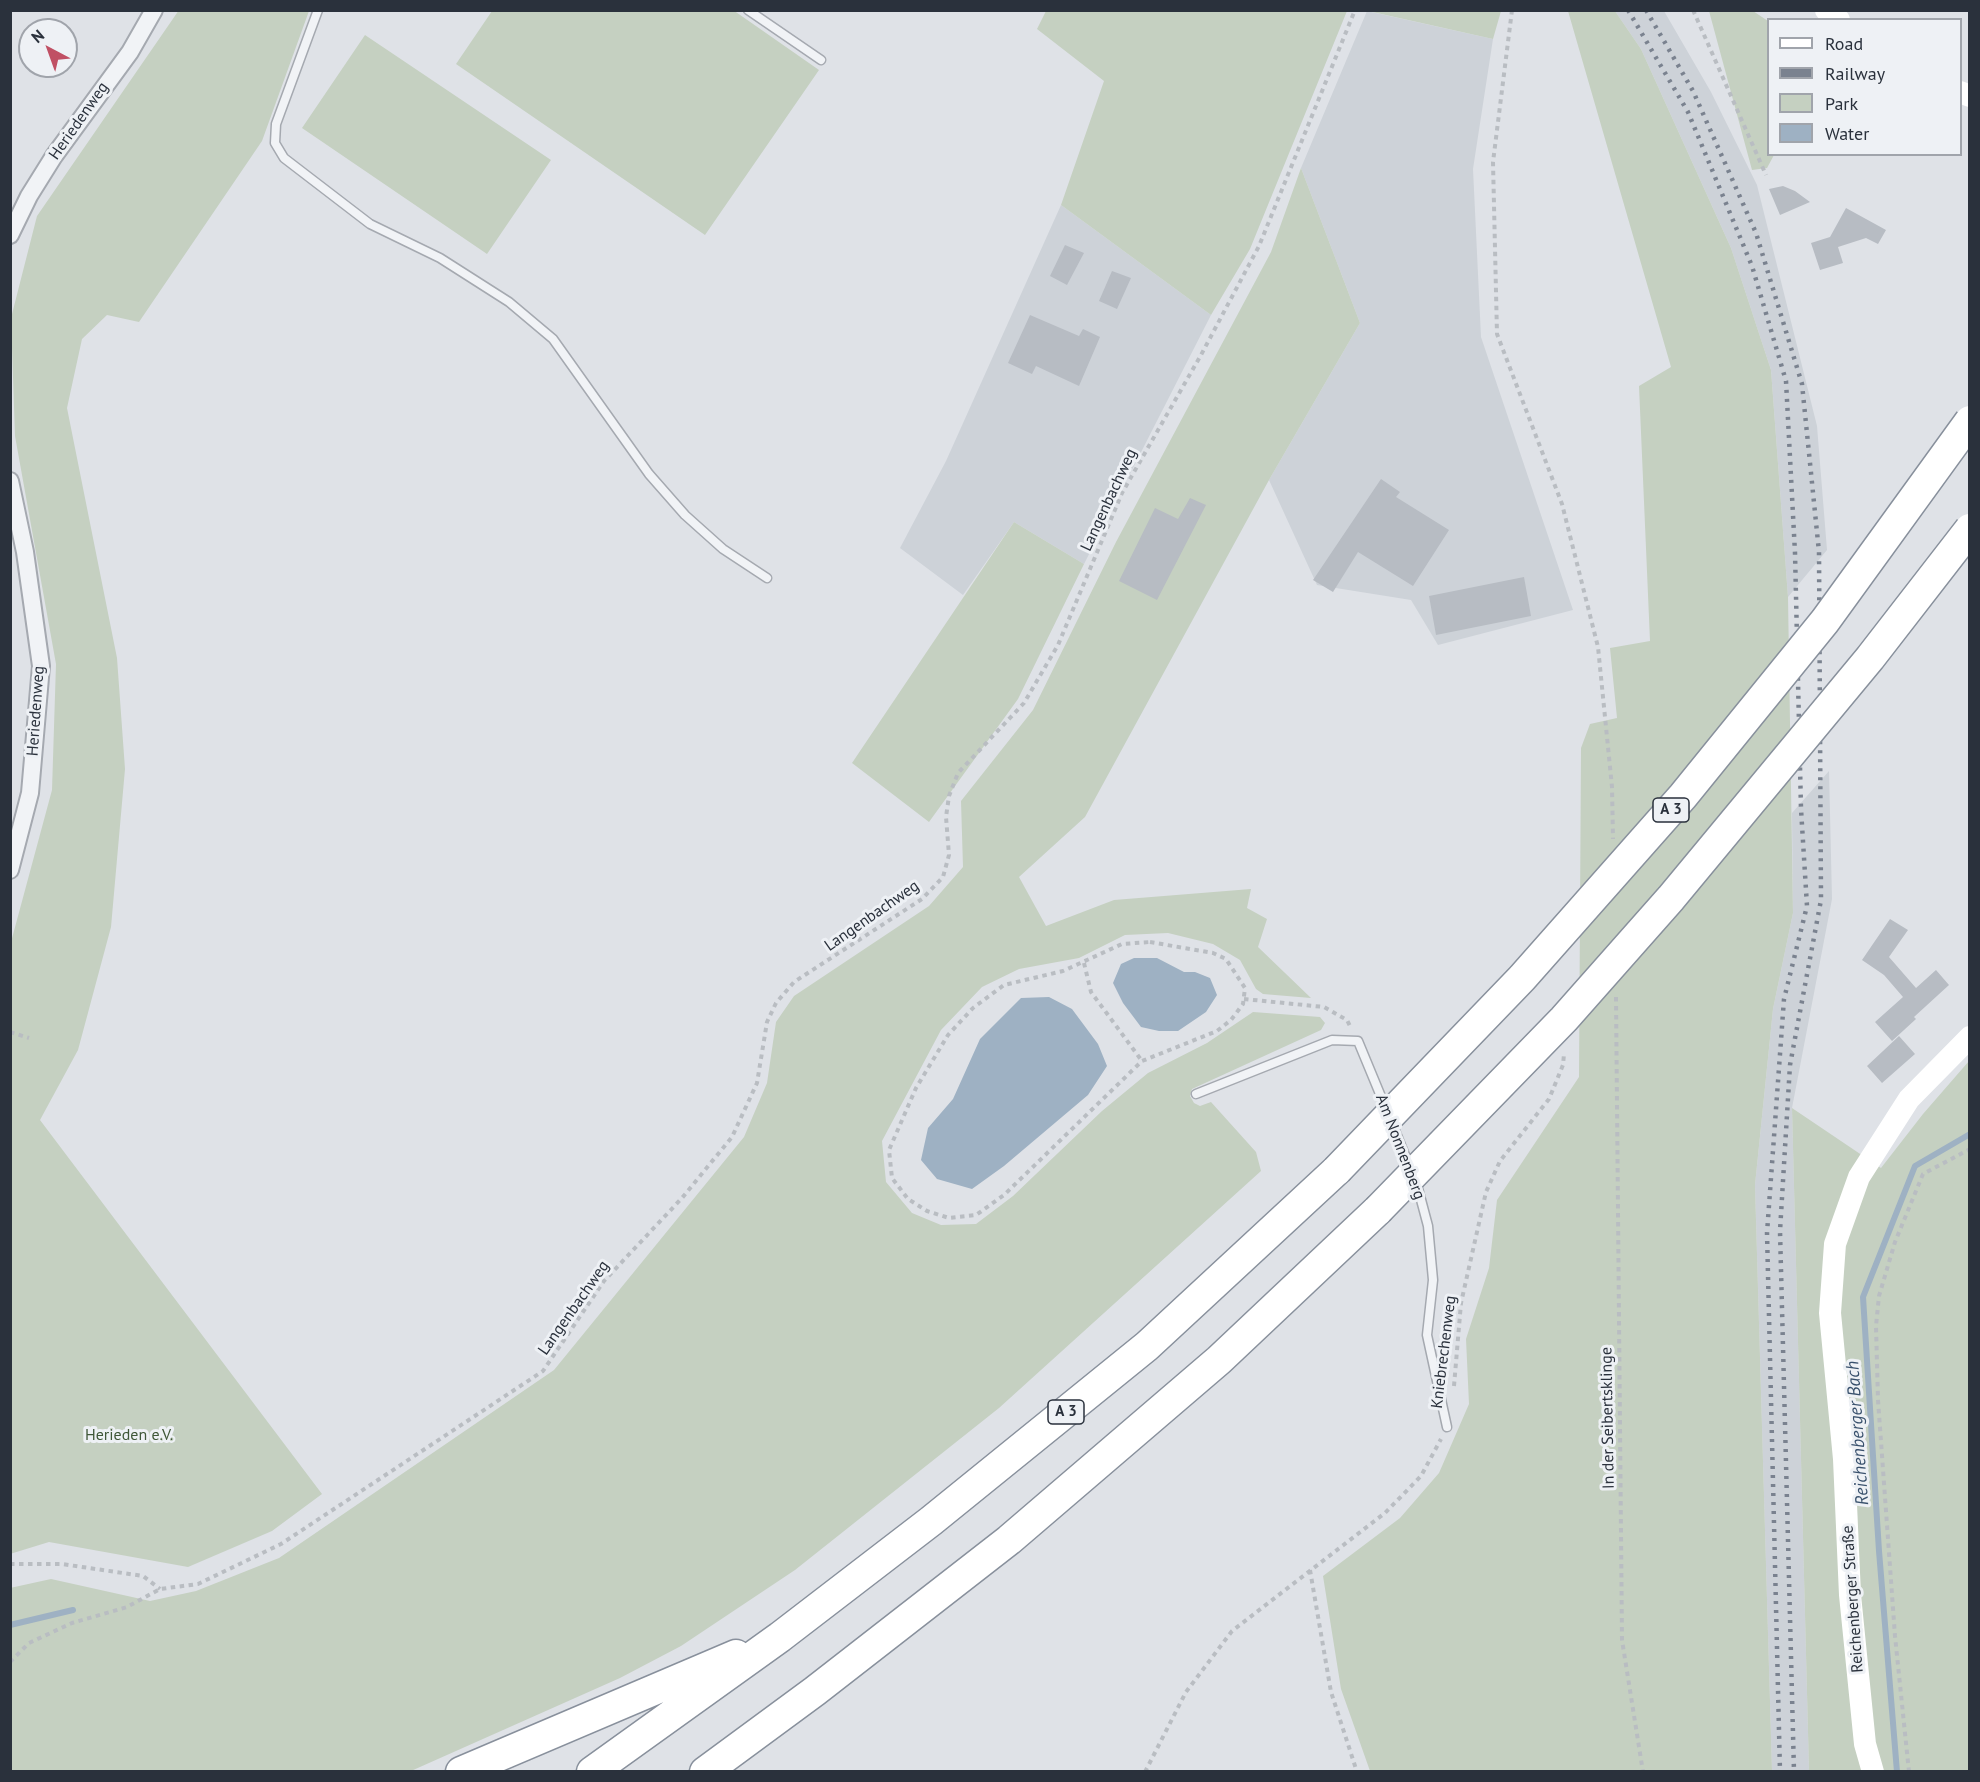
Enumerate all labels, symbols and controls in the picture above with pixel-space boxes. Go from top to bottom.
north arrow [18,18,78,78]
legend [1767,18,1962,156]
text: N [27,25,48,47]
text: Road [1825,32,1863,55]
text: Railway [1825,62,1885,85]
street label: Heriedenweg [45,78,113,164]
text: Park [1825,92,1858,115]
text: Water [1825,122,1869,145]
street label: Langenbachweg [1077,446,1141,554]
street label: Heriedenweg [23,665,49,757]
road number: A 3 [1653,798,1689,822]
street label: Langenbachweg [821,876,923,956]
street label: Am Nonnenberg [1371,1092,1429,1202]
street label: Langenbachweg [534,1257,614,1359]
street label: Kniebrechenweg [1428,1295,1460,1409]
street label: In der Seibertsklinge [1597,1347,1619,1489]
water label: Reichenberger Bach [1842,1360,1874,1506]
road number: A 3 [1048,1400,1084,1424]
park label: Herieden e.V. [85,1425,173,1445]
street label: Reichenberger Straße [1838,1525,1868,1673]

